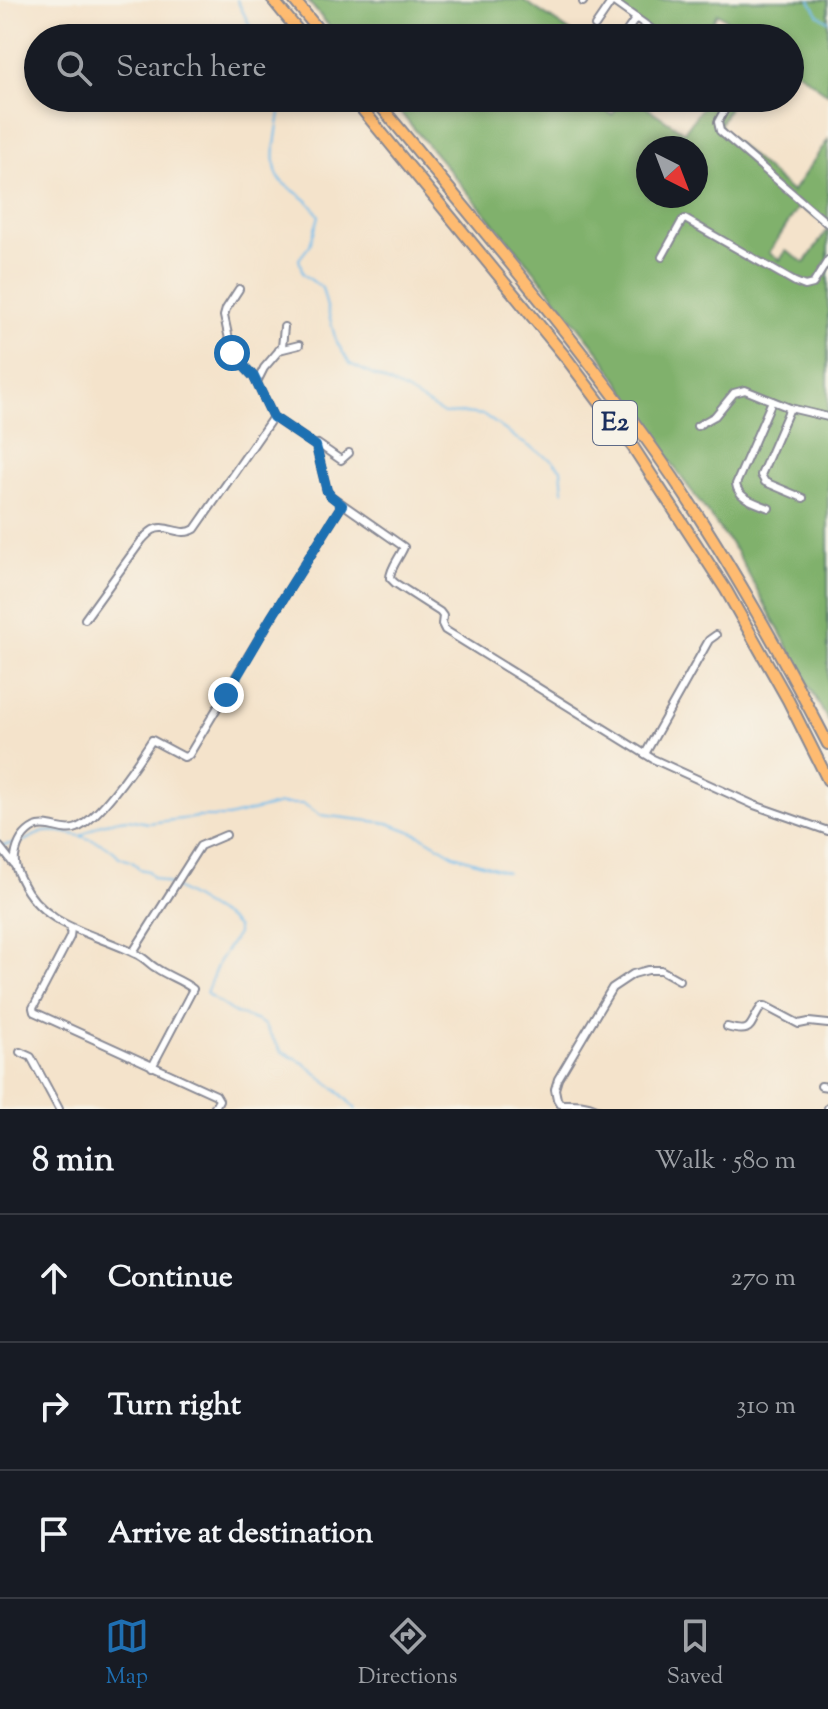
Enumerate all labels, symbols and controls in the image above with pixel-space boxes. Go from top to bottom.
search box [24,24,804,112]
icon: search [52,46,96,90]
text: Search here [116,47,266,90]
north arrow [636,136,708,208]
route start [214,335,250,371]
road number: E2 [593,401,637,445]
route end [208,677,244,713]
text: 8 min [32,1137,114,1186]
text: Walk · 580 m [655,1143,796,1180]
icon: ahead [32,1256,76,1300]
text: Continue [108,1257,233,1300]
text: 270 m [731,1260,796,1297]
icon: right [32,1384,76,1428]
text: Turn right [108,1385,241,1428]
text: 310 m [736,1388,796,1425]
icon: arrive [32,1512,76,1556]
text: Arrive at destination [108,1513,373,1556]
tab: Map [105,1614,149,1694]
tab: Directions [358,1614,457,1694]
tab: Saved [667,1614,723,1694]

